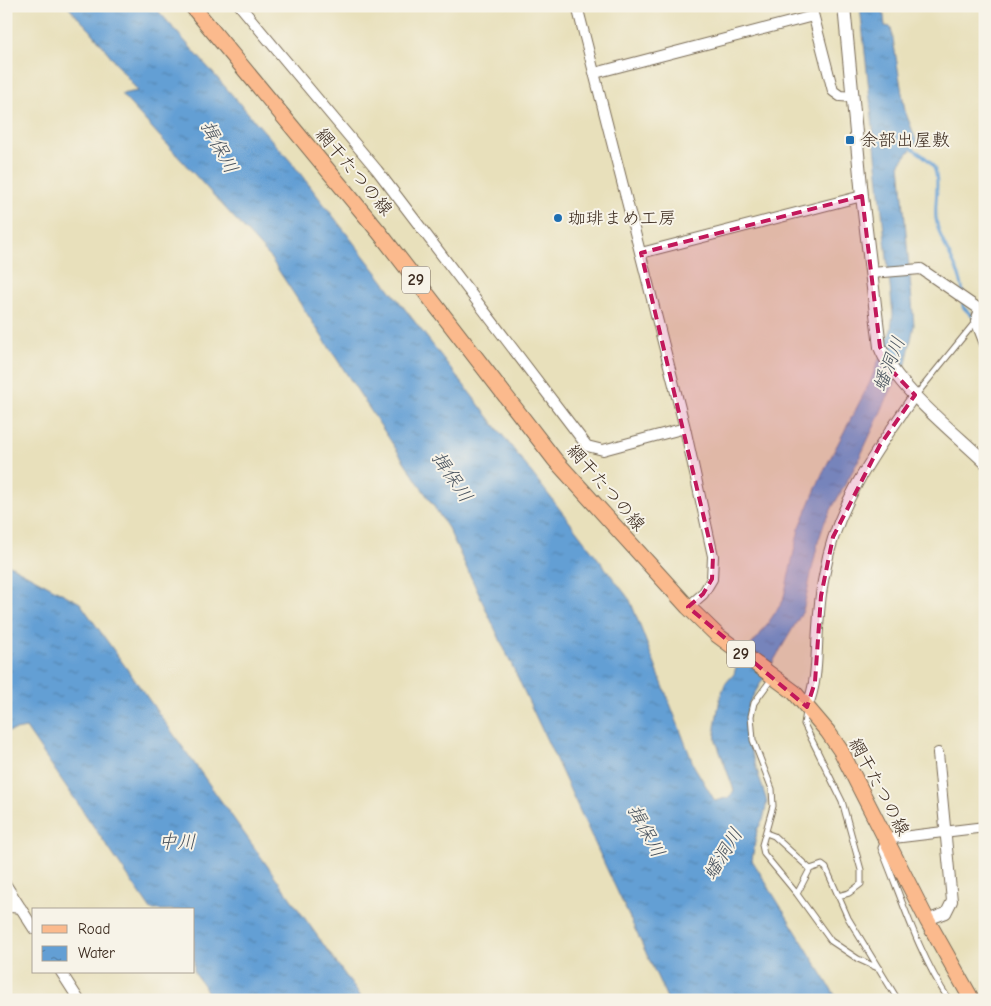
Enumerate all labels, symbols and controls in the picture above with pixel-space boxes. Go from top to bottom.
water label: 揖保川 [196,117,242,177]
street label: 網干たつの線 [311,124,397,220]
place label: 余部出屋敷 [860,130,950,151]
marker: 余部出屋敷 [844,134,856,146]
place label: 珈琲まめ工房 [568,208,676,229]
marker: 珈琲まめ工房 [552,212,564,224]
road number: 29 [402,266,430,294]
water label: 蟠洞川 [868,333,910,395]
street label: 網干たつの線 [563,440,649,536]
water label: 揖保川 [427,447,477,507]
road number: 29 [727,641,755,668]
street label: 網干たつの線 [844,734,914,840]
water label: 揖保川 [623,801,669,861]
water label: 蟠洞川 [699,824,747,884]
water label: 中川 [158,831,196,853]
legend [32,908,195,974]
text: Road [78,920,110,938]
text: Water [78,944,115,962]

